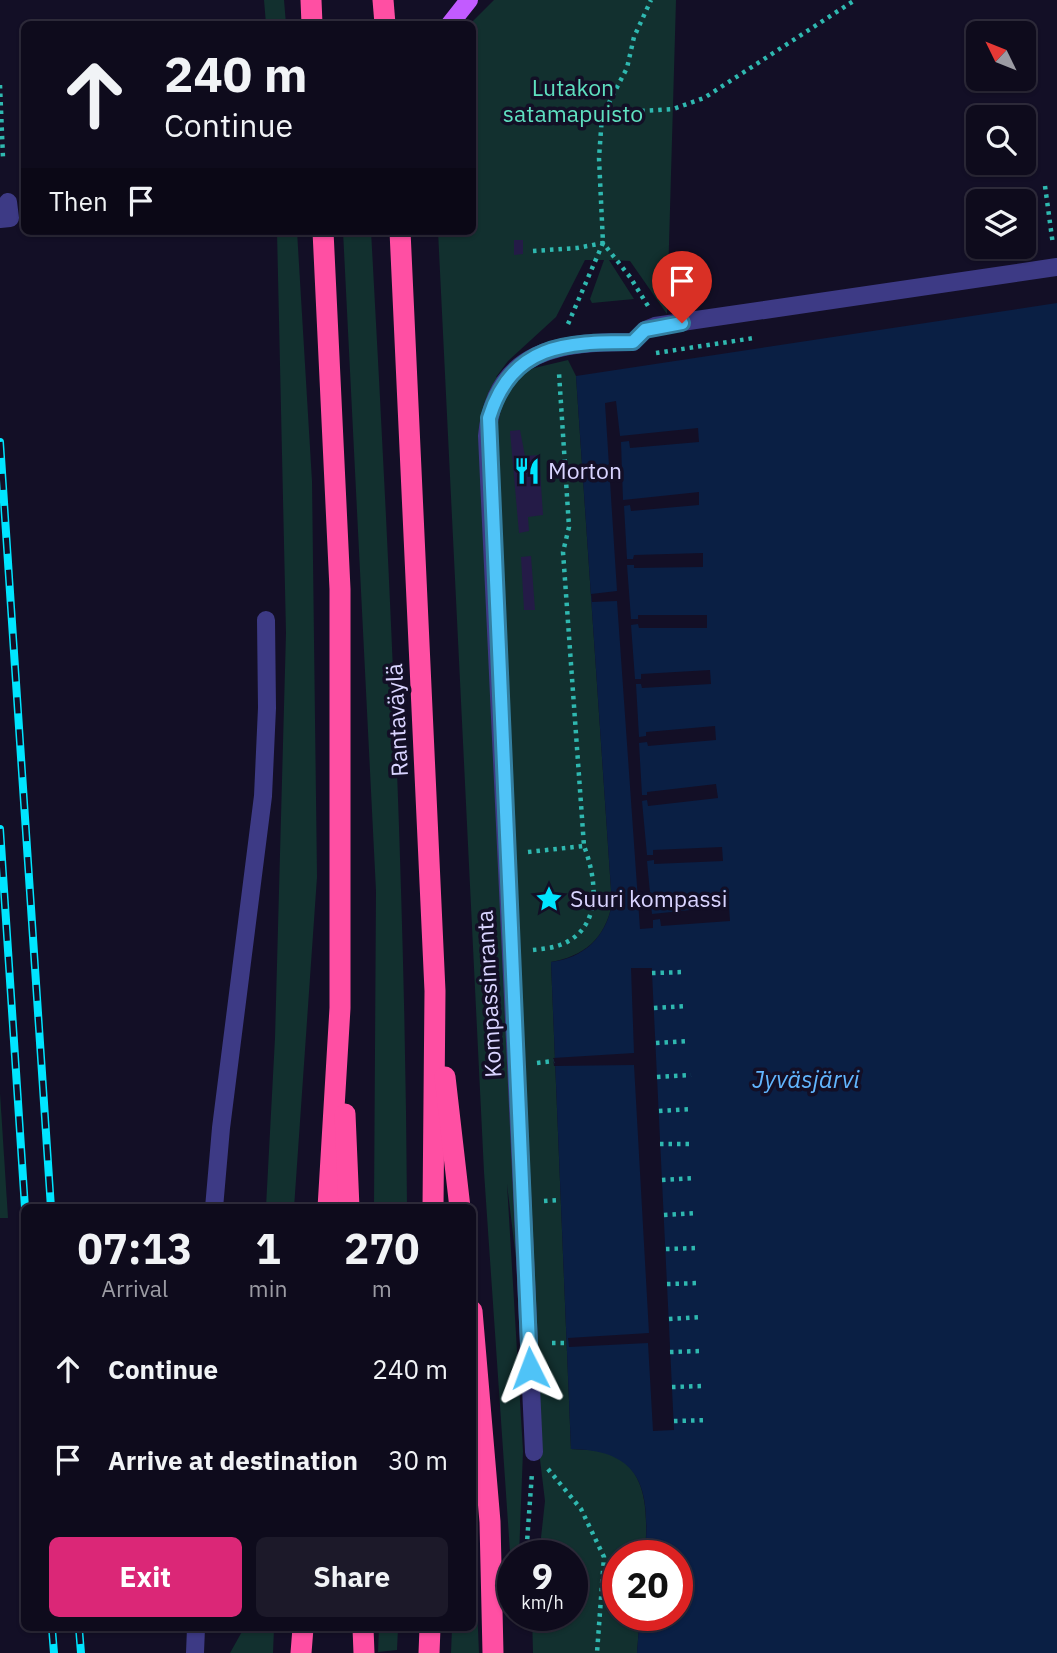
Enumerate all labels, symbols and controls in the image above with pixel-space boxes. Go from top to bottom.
north arrow [966,21,1036,91]
map controls [966,21,1036,259]
text: 240 m [164,42,308,105]
icon: ahead [49,49,140,140]
park label: Lutakon satamapuisto [503,72,643,128]
text: Continue [164,104,293,146]
button: search [966,105,1036,175]
icon: arrive [122,182,160,220]
text: Then [49,184,108,218]
button: layers [966,189,1036,259]
pin [652,251,712,323]
icon: arrive [663,262,701,300]
place label: Morton [548,455,622,485]
restaurant icon: Morton [512,456,542,486]
street label: Rantaväylä [378,663,414,777]
place label: Suuri kompassi [570,883,727,913]
place icon: Suuri kompassi [534,884,564,914]
street label: Kompassinranta [469,910,507,1079]
water label: Jyväsjärvi [752,1063,860,1095]
text: 07:13 [77,1221,192,1276]
text: 1 [255,1221,281,1276]
text: 270 [344,1221,420,1276]
text: Arrival [101,1273,168,1303]
text: min [249,1273,287,1303]
text: m [372,1273,392,1303]
position arrow [493,1331,567,1405]
icon: ahead [49,1350,87,1388]
text: Continue [108,1352,218,1386]
text: 240 m [372,1352,448,1386]
icon: arrive [49,1441,87,1479]
text: Arrive at destination [108,1443,358,1477]
text: 30 m [388,1443,448,1477]
button: Exit [49,1537,242,1617]
button: Share [256,1537,448,1617]
speed limit sign: 20 [602,1540,693,1631]
text: 9 [532,1553,553,1599]
text: km/h [521,1591,564,1614]

